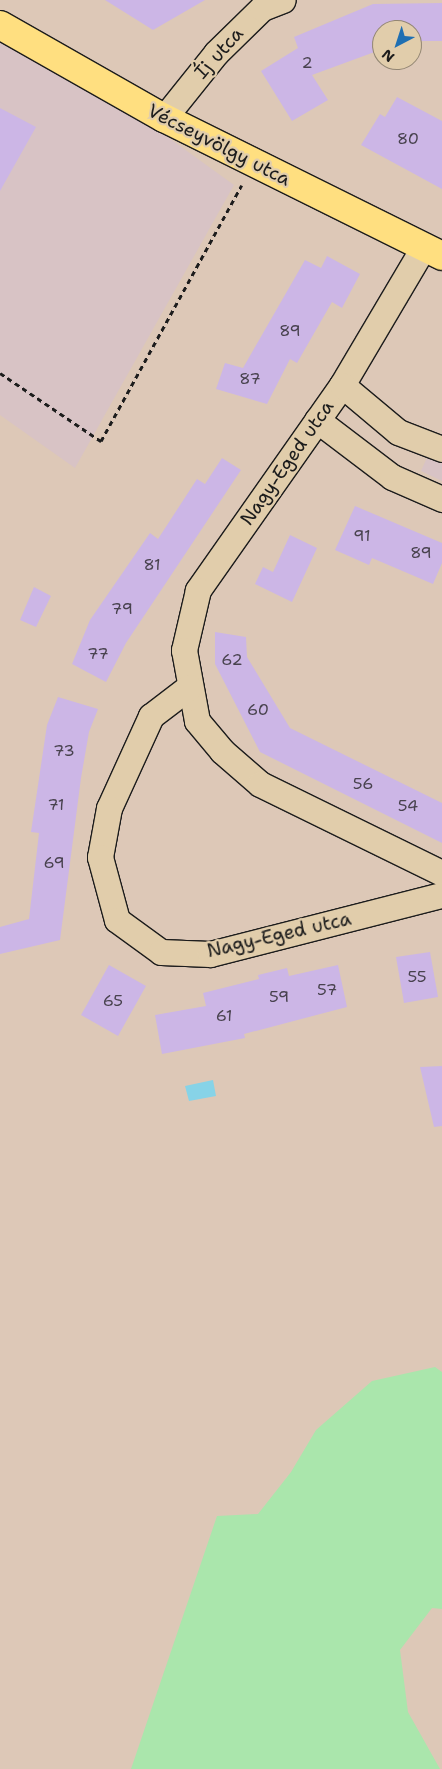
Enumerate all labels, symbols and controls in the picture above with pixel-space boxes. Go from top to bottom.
north arrow [372,20,422,70]
street label: Íj utca [190,22,248,84]
text: N [378,45,398,66]
house number: 2 [301,53,313,73]
street label: Vécseyvölgy utca [144,99,294,191]
house number: 80 [397,129,419,149]
house number: 89 [279,321,301,341]
house number: 87 [239,369,261,389]
street label: Nagy-Eged utca [235,396,339,530]
house number: 91 [353,526,371,546]
house number: 89 [410,543,432,563]
house number: 81 [143,555,161,575]
house number: 79 [111,599,133,619]
house number: 77 [87,644,109,664]
house number: 62 [221,650,243,670]
house number: 60 [247,700,269,720]
house number: 73 [53,741,75,761]
house number: 56 [353,774,373,794]
house number: 71 [47,795,65,815]
house number: 54 [398,796,418,816]
house number: 69 [43,853,65,873]
street label: Nagy-Eged utca [205,907,353,963]
house number: 55 [407,967,427,987]
house number: 57 [317,980,337,1000]
house number: 59 [269,987,289,1007]
house number: 65 [103,991,123,1011]
house number: 61 [216,1006,232,1026]

